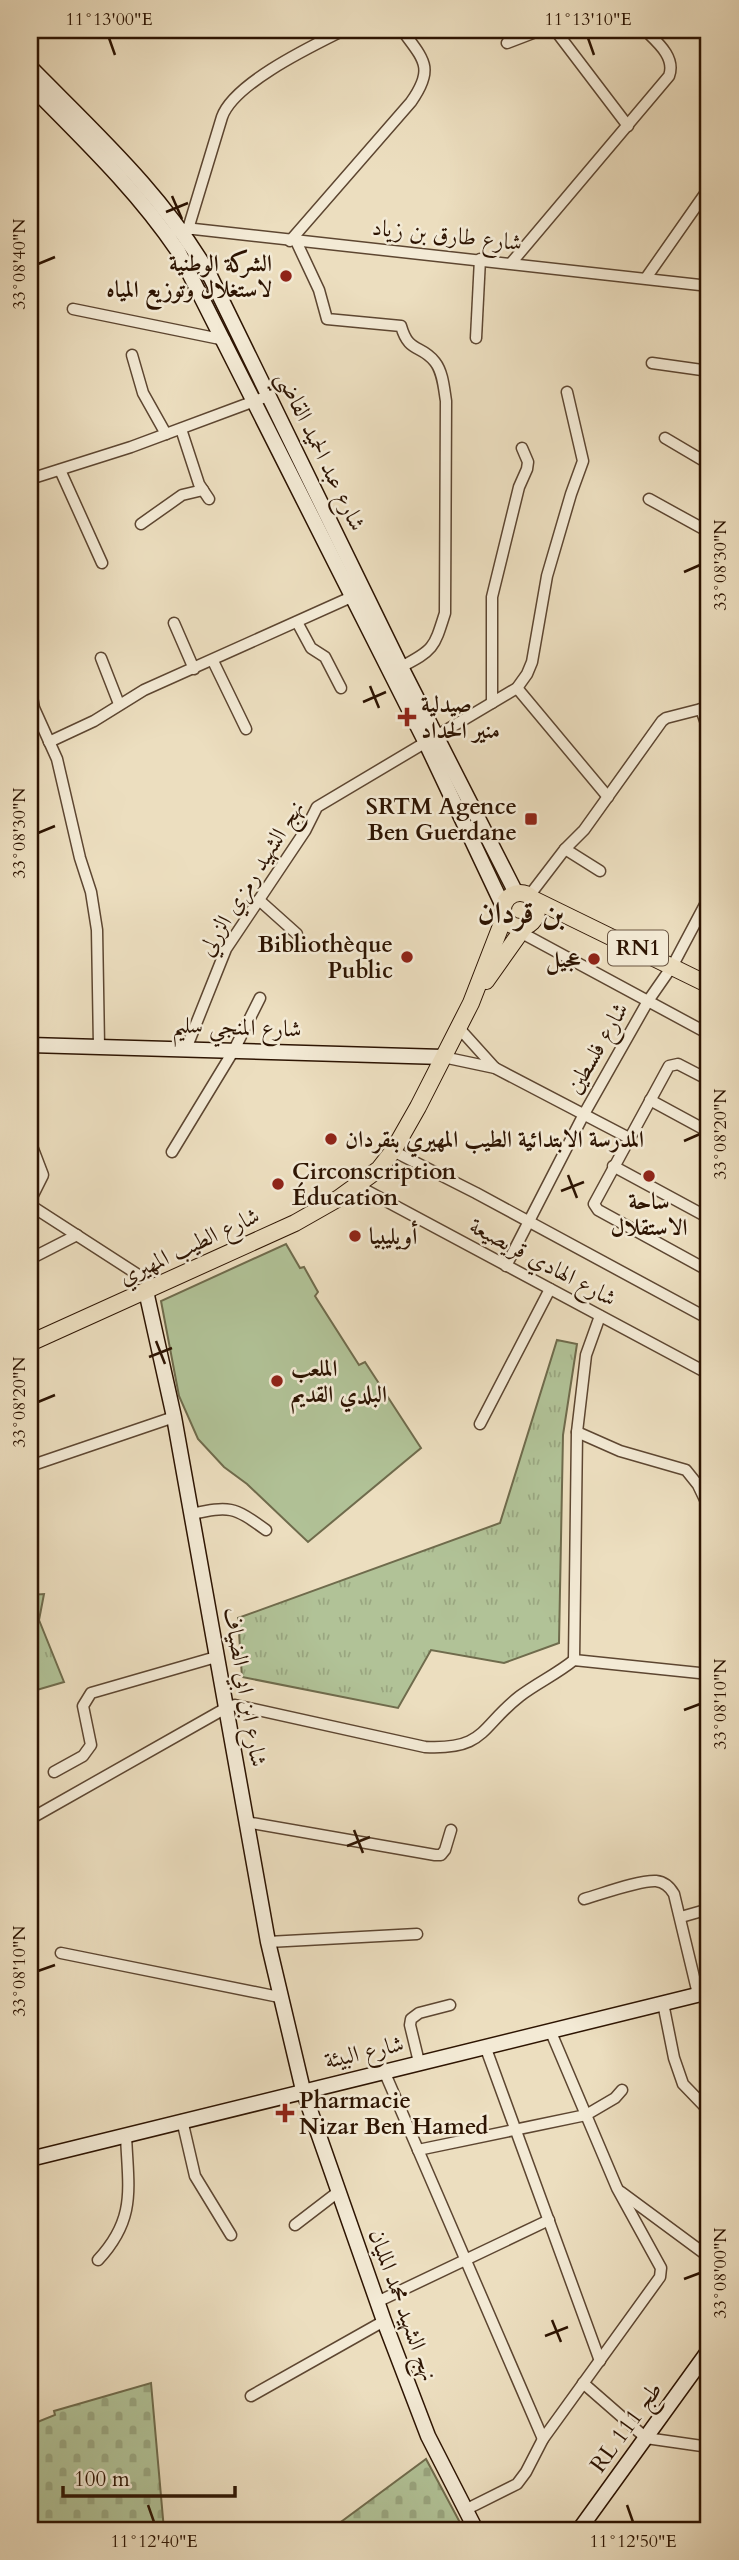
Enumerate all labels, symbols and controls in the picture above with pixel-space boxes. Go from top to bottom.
text: 11°13'00"E [65,7,153,32]
text: 11°13'10"E [544,7,632,32]
street label: شارع طارق بن زياد [370,212,524,262]
text: 33°08'40"N [7,218,32,310]
place label: الشركة الوطنية لاستغلال وتوزيع المياه [106,248,272,311]
marker: الشركة الوطنية لاستغلال وتوزيع المياه [278,268,294,284]
street label: شارع عبد الحميد القاضي [263,366,373,539]
text: 33°08'30"N [708,519,733,611]
place label: صيدلية منير الحداد [421,689,500,746]
marker: صيدلية منير الحداد [399,709,415,725]
text: 33°08'30"N [7,787,32,879]
place label: SRTM Agence Ben Guerdane [366,791,517,848]
street label: نهج الشهيد رمزي الزرلي [191,794,316,964]
marker: SRTM Agence Ben Guerdane [523,811,539,827]
district label: بن قردان [478,893,565,934]
place label: Bibliothèque Public [257,929,393,986]
road number: RN1 [608,930,668,965]
place label: عجيل [546,944,581,976]
marker: Bibliothèque Public [399,949,415,965]
marker: عجيل [586,951,602,967]
street label: شارع فلسطين [558,997,639,1101]
street label: شارع المنجي سليم [172,1009,302,1052]
text: 33°08'20"N [708,1088,733,1180]
place label: المدرسة الابتدائية الطيب المهيري بنقردان [345,1124,644,1158]
marker: المدرسة الابتدائية الطيب المهيري بنقردان [323,1131,339,1147]
place label: Circonscription Éducation [292,1156,456,1213]
marker: ساحة الاستقلال [641,1168,657,1184]
marker: Circonscription Éducation [270,1176,286,1192]
place label: ساحة الاستقلال [611,1186,687,1243]
street label: شارع الطيب المهيري [113,1200,266,1296]
street label: شارع الهادي قريصيعة [462,1210,622,1317]
place label: أويليبيا [369,1220,418,1252]
marker: أويليبيا [347,1228,363,1244]
place label: الملعب البلدي القديم [291,1353,387,1414]
text: 33°08'20"N [7,1356,32,1448]
marker: الملعب البلدي القديم [269,1373,285,1389]
street label: شارع ابن ابي الضياف [212,1605,274,1770]
text: 33°08'10"N [708,1658,733,1750]
text: 33°08'10"N [7,1925,32,2017]
street label: شارع البيئة [321,2028,408,2080]
place label: Pharmacie Nizar Ben Hamed [299,2085,488,2142]
marker: Pharmacie Nizar Ben Hamed [277,2105,293,2121]
street label: نهج الشهيد محمد المليان [356,2225,445,2387]
text: 33°08'00"N [708,2227,733,2319]
street label: RL طج 111 [583,2375,674,2482]
scale bar [63,2455,234,2499]
text: 100 m [74,2465,130,2494]
text: 11°12'40"E [110,2529,198,2554]
text: 11°12'50"E [589,2529,677,2554]

